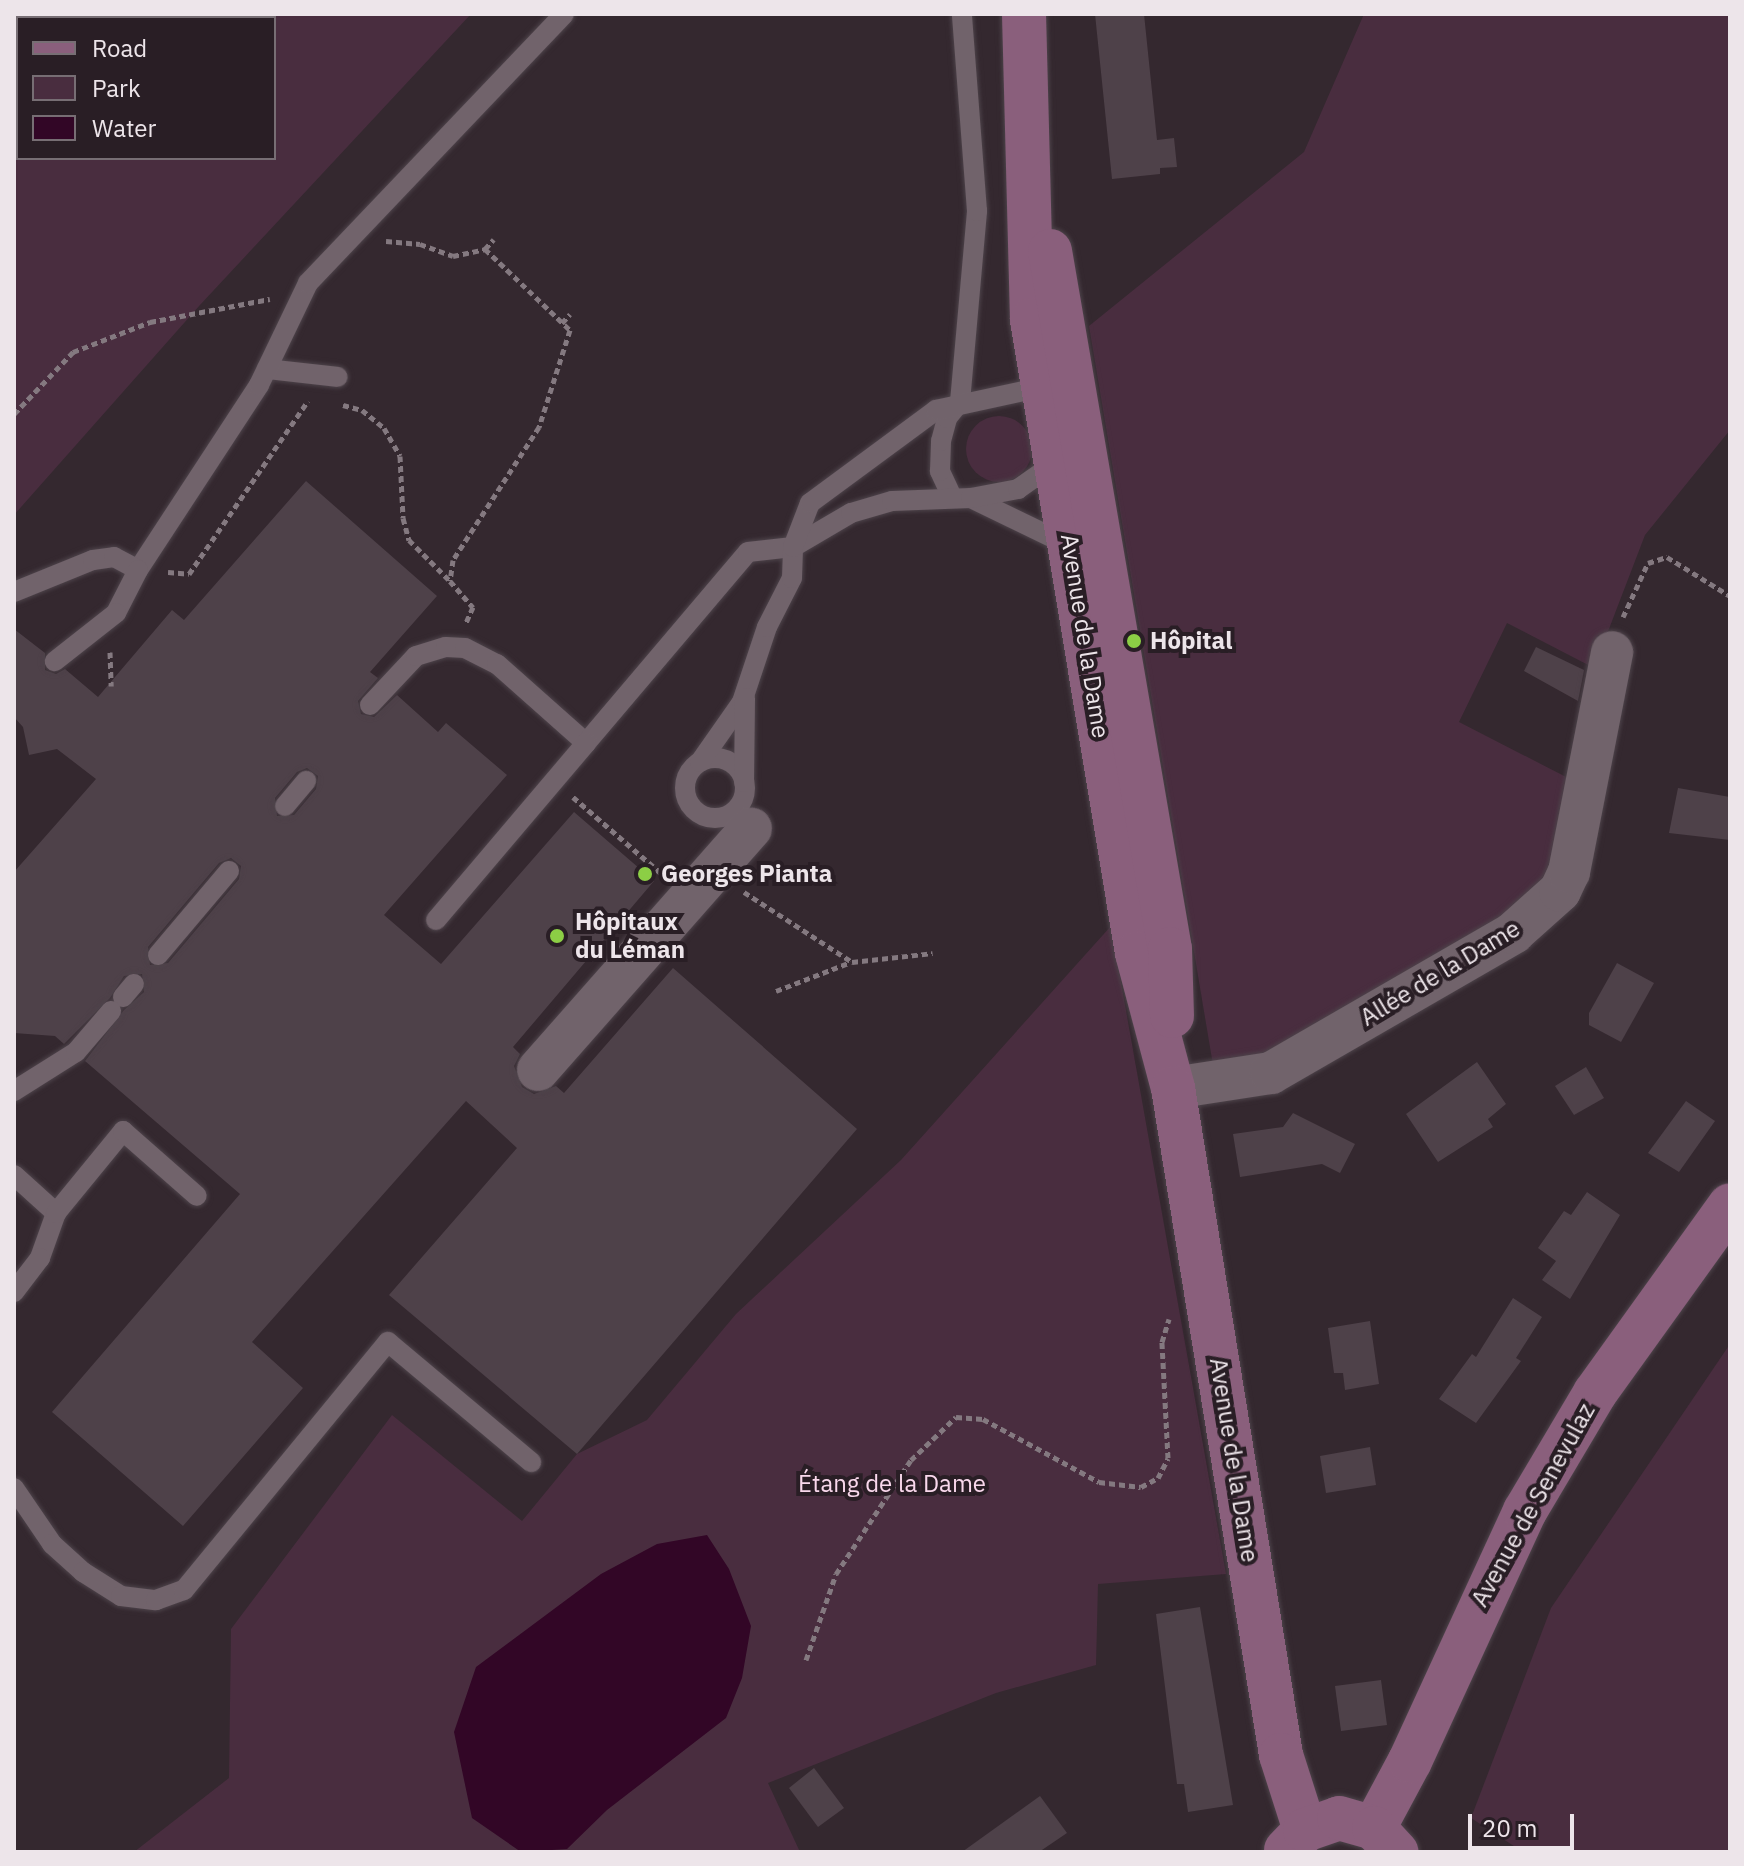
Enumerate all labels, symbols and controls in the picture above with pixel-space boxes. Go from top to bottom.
legend [16,16,276,160]
text: Road [92,32,147,64]
text: Park [92,72,141,104]
text: Water [92,112,156,144]
street label: Avenue de la Dame [1055,532,1115,740]
place label: Hôpital [1150,627,1232,655]
marker: Hôpital [1125,632,1143,650]
place label: Georges Pianta [661,860,832,888]
marker: Georges Pianta [636,865,654,883]
place label: Hôpitaux du Léman [575,908,685,964]
street label: Allée de la Dame [1355,914,1525,1032]
marker: Hôpitaux du Léman [546,925,568,947]
street label: Avenue de la Dame [1204,1356,1264,1564]
street label: Avenue de Senevulaz [1465,1398,1601,1612]
park label: Étang de la Dame [798,1470,986,1498]
scale bar [1472,1798,1578,1848]
text: 20 m [1482,1812,1537,1844]

